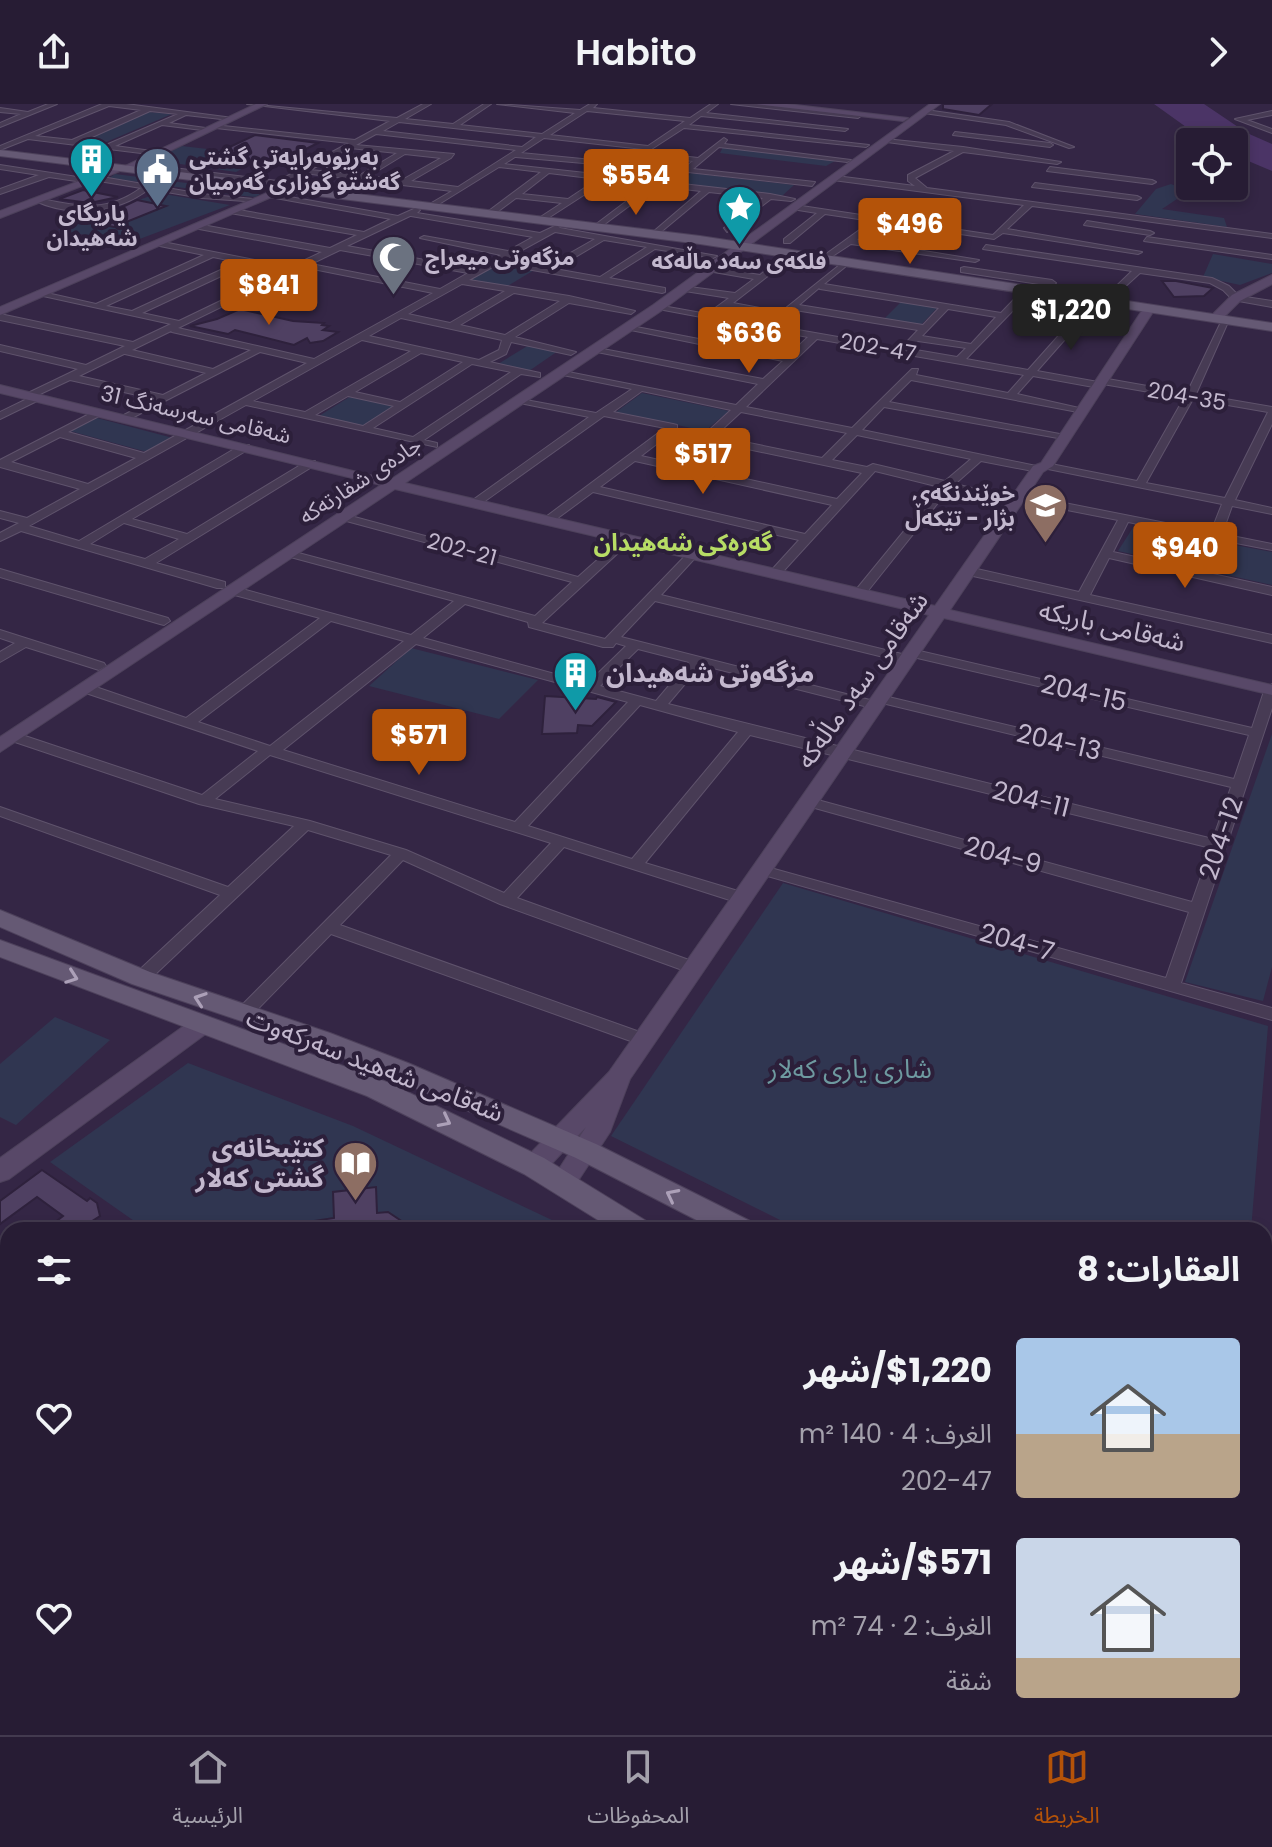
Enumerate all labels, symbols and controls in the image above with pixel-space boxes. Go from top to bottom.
text: Habito [575,27,697,78]
icon: share [32,30,76,74]
icon: forward [1196,30,1240,74]
map controls [1176,128,1248,200]
button: locate [1176,128,1248,200]
building icon: یاریگای شەهیدان [68,136,116,199]
place label: بەڕێوبەرایەتی گشتی گەشتو گوزاری گەرمیان [189,142,401,198]
public building icon: بەڕێوبەرایەتی گشتی گەشتو گوزاری گەرمیان [134,146,182,209]
pin: $554 [589,149,683,217]
text: $554 [602,157,670,193]
place icon: فلکەی سەد ماڵەکە [715,184,763,247]
place label: یاریگای شەهیدان [46,198,138,254]
pin: $496 [863,198,957,266]
text: $496 [876,206,944,242]
mosque icon: مزگەوتی میعراج [370,233,418,296]
place label: مزگەوتی میعراج [425,242,575,274]
place label: فلکەی سەد ماڵەکە [652,246,826,277]
pin: $841 [222,259,316,327]
text: $841 [238,267,300,303]
pin: $1,220 [1006,284,1136,352]
text: $1,220 [1031,292,1112,328]
pin: $636 [702,307,796,375]
text: $636 [716,315,782,351]
street label: 202-47 [837,326,919,369]
street label: 204-35 [1145,374,1229,419]
street label: شەقامی سەرسەنگ 31 [98,378,294,451]
pin: $517 [656,428,750,496]
street label: جادەی شقارتەکە [293,429,428,532]
text: $517 [674,436,732,472]
place label: خوێندنگەی بژار - تێکەڵ [905,478,1015,534]
school or university icon: خوێندنگەی بژار - تێکەڵ [1022,482,1070,545]
pin: $940 [1138,522,1232,590]
street label: 202-21 [424,525,500,574]
district label: گەرەکی شەهیدان [594,526,774,559]
text: $940 [1151,530,1219,566]
street label: شەقامی سەد ماڵەکە [787,584,936,776]
street label: شەقامی باریکە [1035,592,1189,660]
building icon: مزگەوتی شەهیدان [551,649,599,712]
place label: مزگەوتی شەهیدان [606,655,814,691]
street label: 204-15 [1038,666,1130,720]
pin: $571 [372,709,466,777]
street label: 204-13 [1013,715,1105,769]
text: $571 [390,717,448,753]
street label: 204-11 [989,772,1073,826]
street label: 204-12 [1190,792,1252,884]
street label: 204-9 [961,827,1045,883]
street label: 204-7 [975,914,1059,970]
one-way arrow [64,968,78,984]
one-way arrow [194,992,208,1008]
street label: شەقامی شەهید سەرکەوت [241,999,509,1131]
park label: شاری یاری کەلار [767,1051,932,1087]
one-way arrow [437,1111,452,1127]
place label: کتێبخانەی گشتی کەلار [194,1130,325,1196]
library icon: کتێبخانەی گشتی کەلار [331,1139,379,1202]
one-way arrow [666,1189,681,1204]
text: العقارات: 8 [1077,1245,1240,1293]
icon: filters [32,1248,76,1292]
text: $1,220/شهر [804,1346,992,1394]
icon: home [1080,1370,1176,1466]
icon: heart [32,1396,76,1440]
text: الغرف: 4 · 140 m² [799,1416,992,1452]
text: 202-47 [901,1463,992,1499]
text: $571/شهر [834,1538,992,1586]
icon: home [1080,1570,1176,1666]
icon: heart [32,1596,76,1640]
text: الغرف: 2 · 74 m² [811,1608,992,1644]
text: شقة [946,1663,992,1699]
tab: الرئيسية [172,1745,243,1839]
tab: المحفوظات [587,1745,689,1839]
tab: الخريطة [1034,1745,1100,1839]

